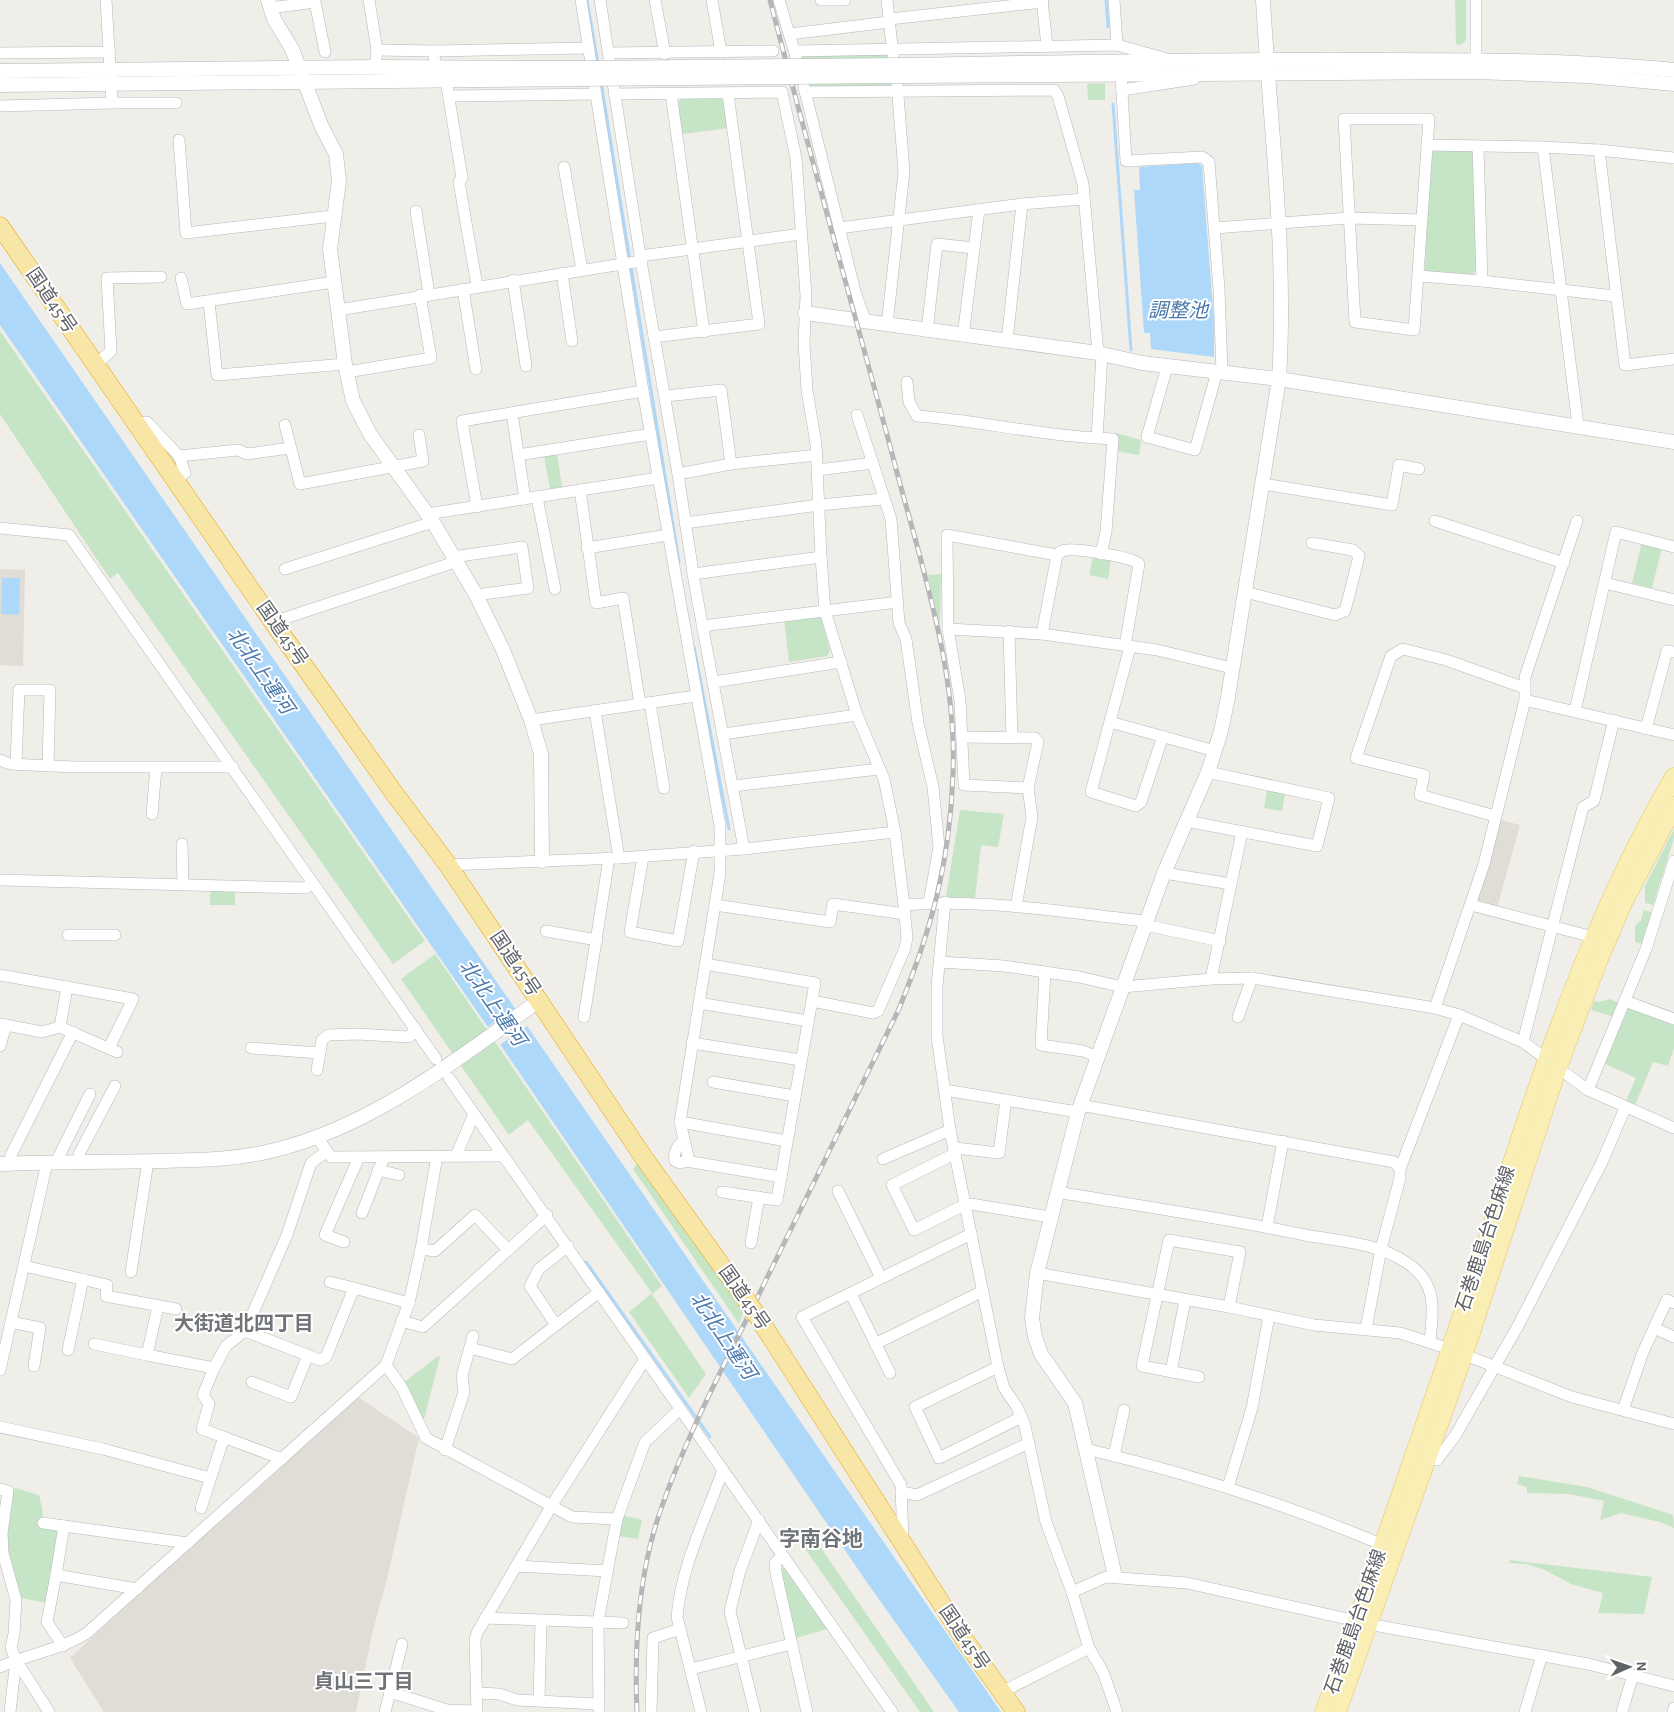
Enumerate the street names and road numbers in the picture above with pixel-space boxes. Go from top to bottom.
street label: 国道45号 [22,264,80,337]
street label: 国道45号 [253,598,312,670]
street label: 国道45号 [486,927,544,1000]
street label: 石巻鹿島台色麻線 [1452,1163,1519,1314]
street label: 国道45号 [715,1262,774,1334]
street label: 石巻鹿島台色麻線 [1320,1546,1390,1697]
street label: 国道45号 [935,1601,993,1674]

